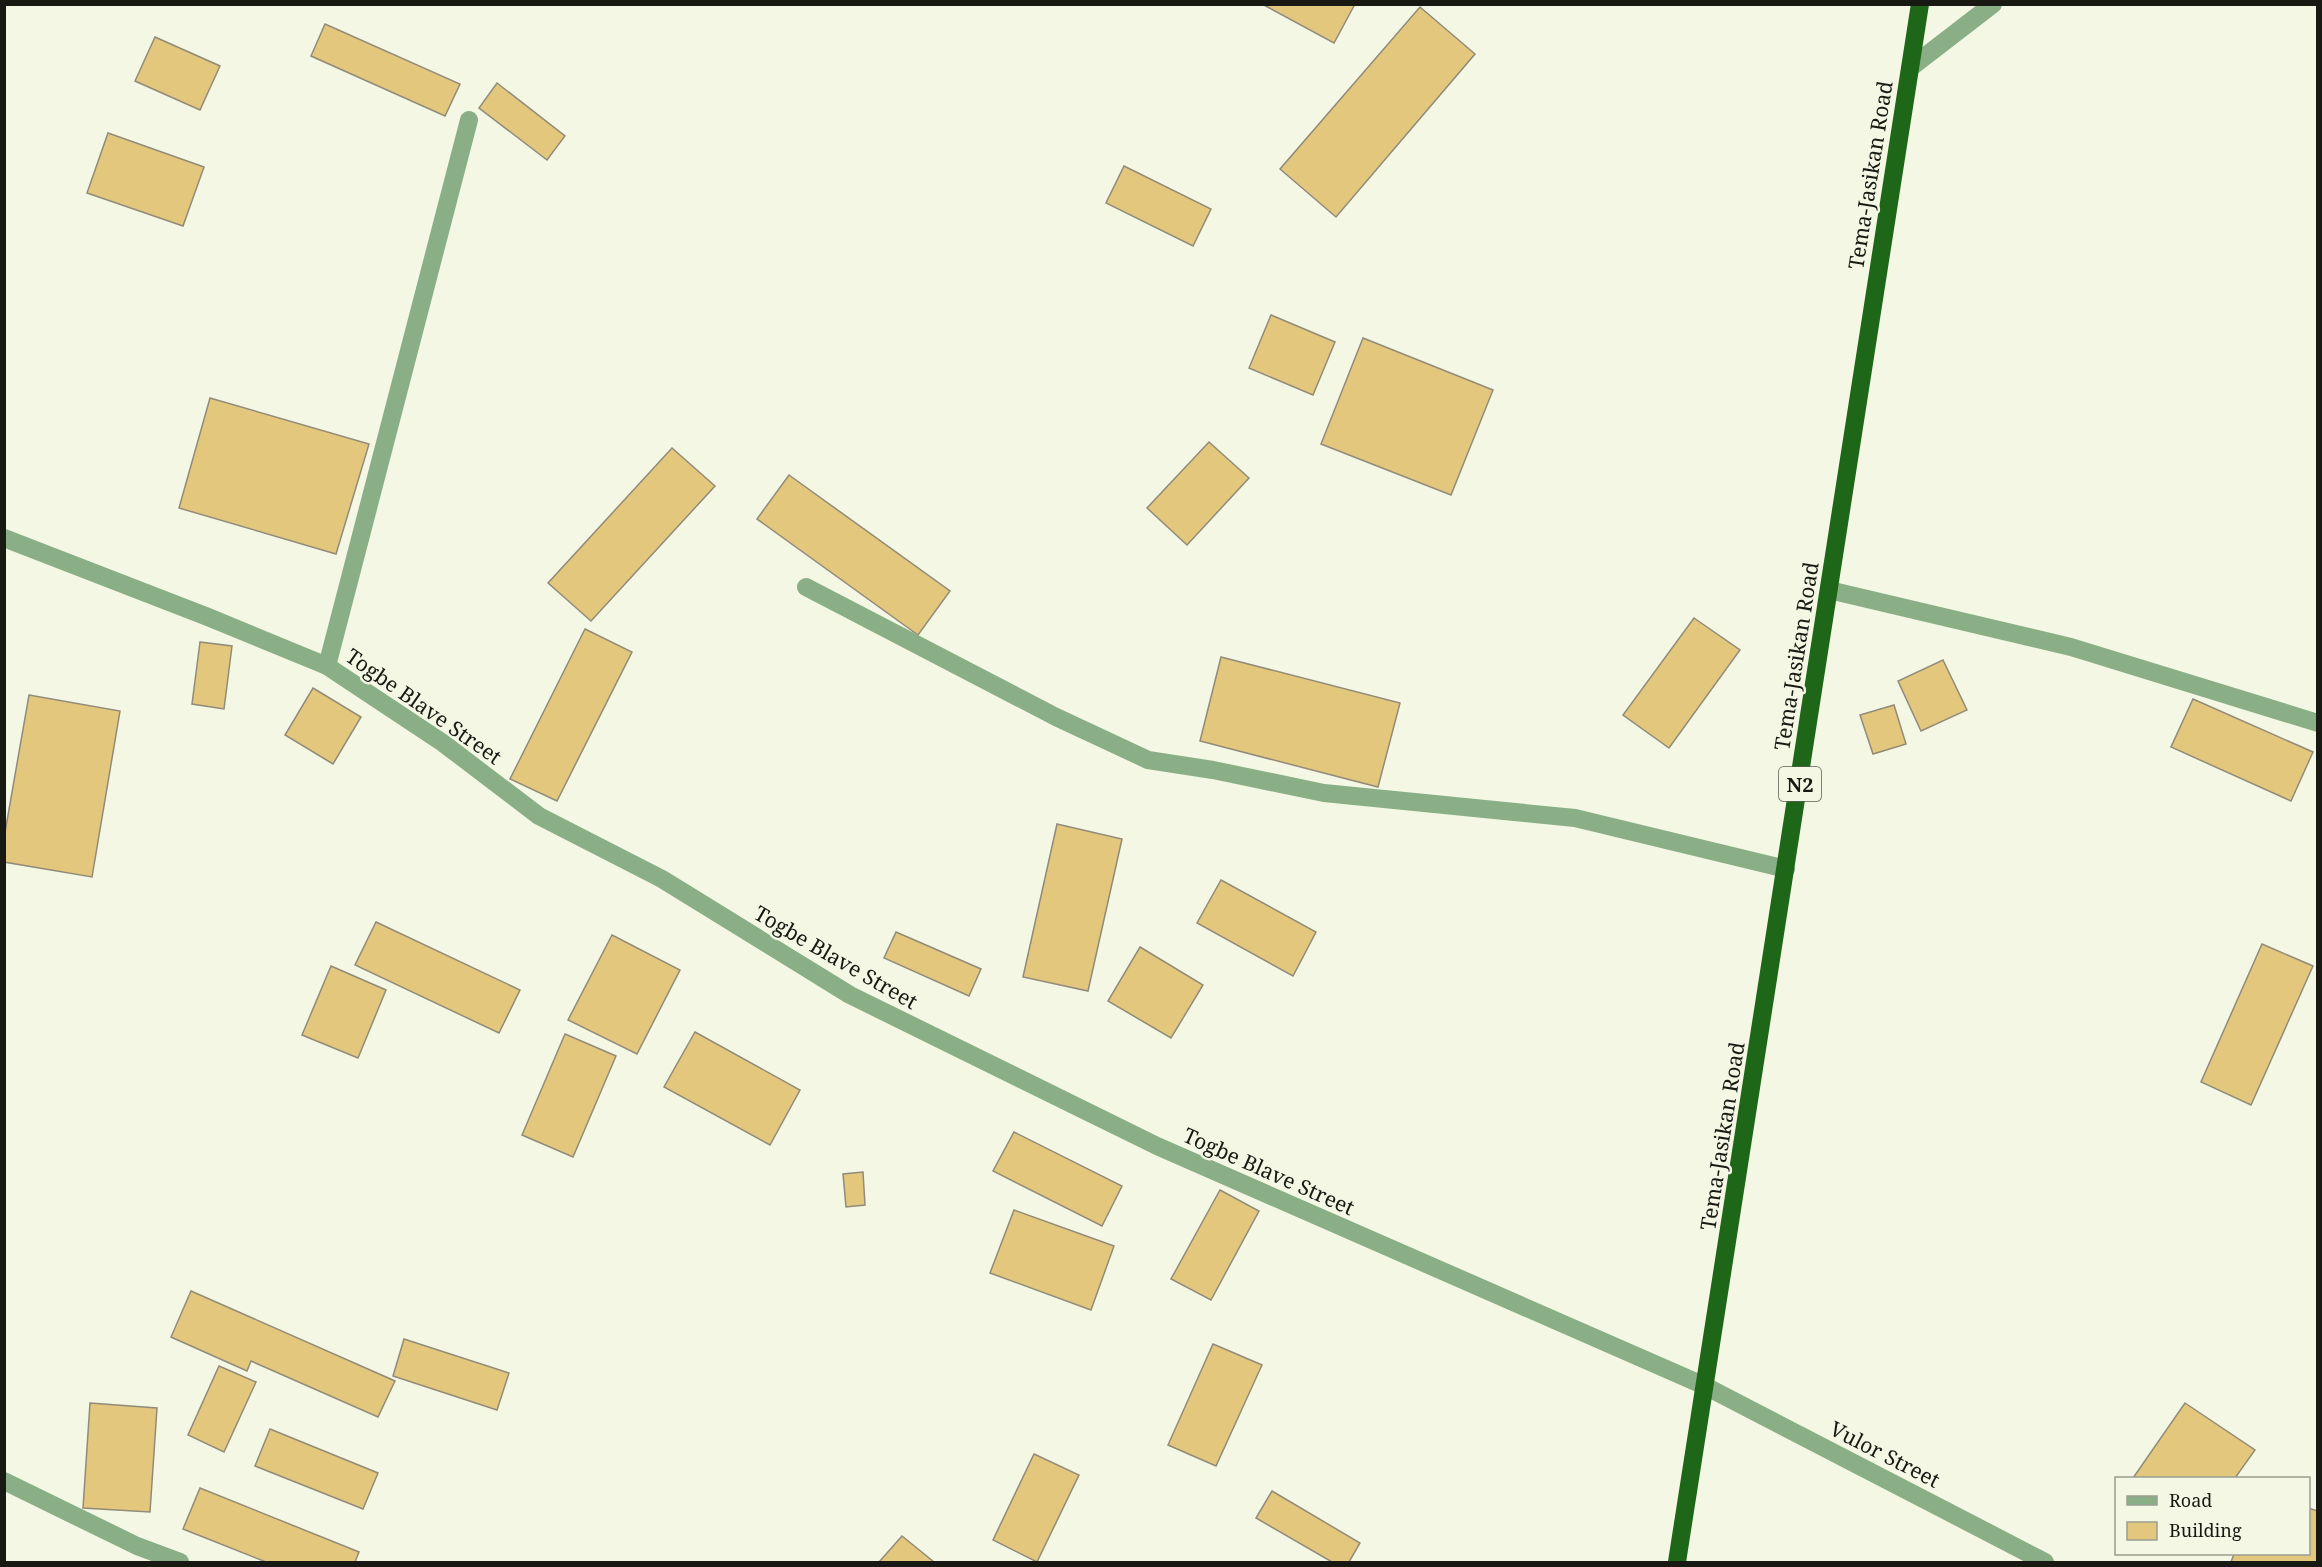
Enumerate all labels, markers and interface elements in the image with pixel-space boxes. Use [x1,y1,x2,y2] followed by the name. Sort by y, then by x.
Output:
[1841,79,1899,271] street label: Tema-Jasikan Road
[1767,560,1825,752] street label: Tema-Jasikan Road
[340,642,508,770] street label: Togbe Blave Street
[1779,767,1821,801] road number: N2
[749,899,923,1015] street label: Togbe Blave Street
[1693,1040,1751,1232] street label: Tema-Jasikan Road
[1179,1121,1359,1221] street label: Togbe Blave Street
[1825,1414,1945,1494] street label: Vulor Street
[2115,1477,2310,1555] legend
[2169,1488,2212,1512] text: Road
[2169,1518,2242,1542] text: Building

